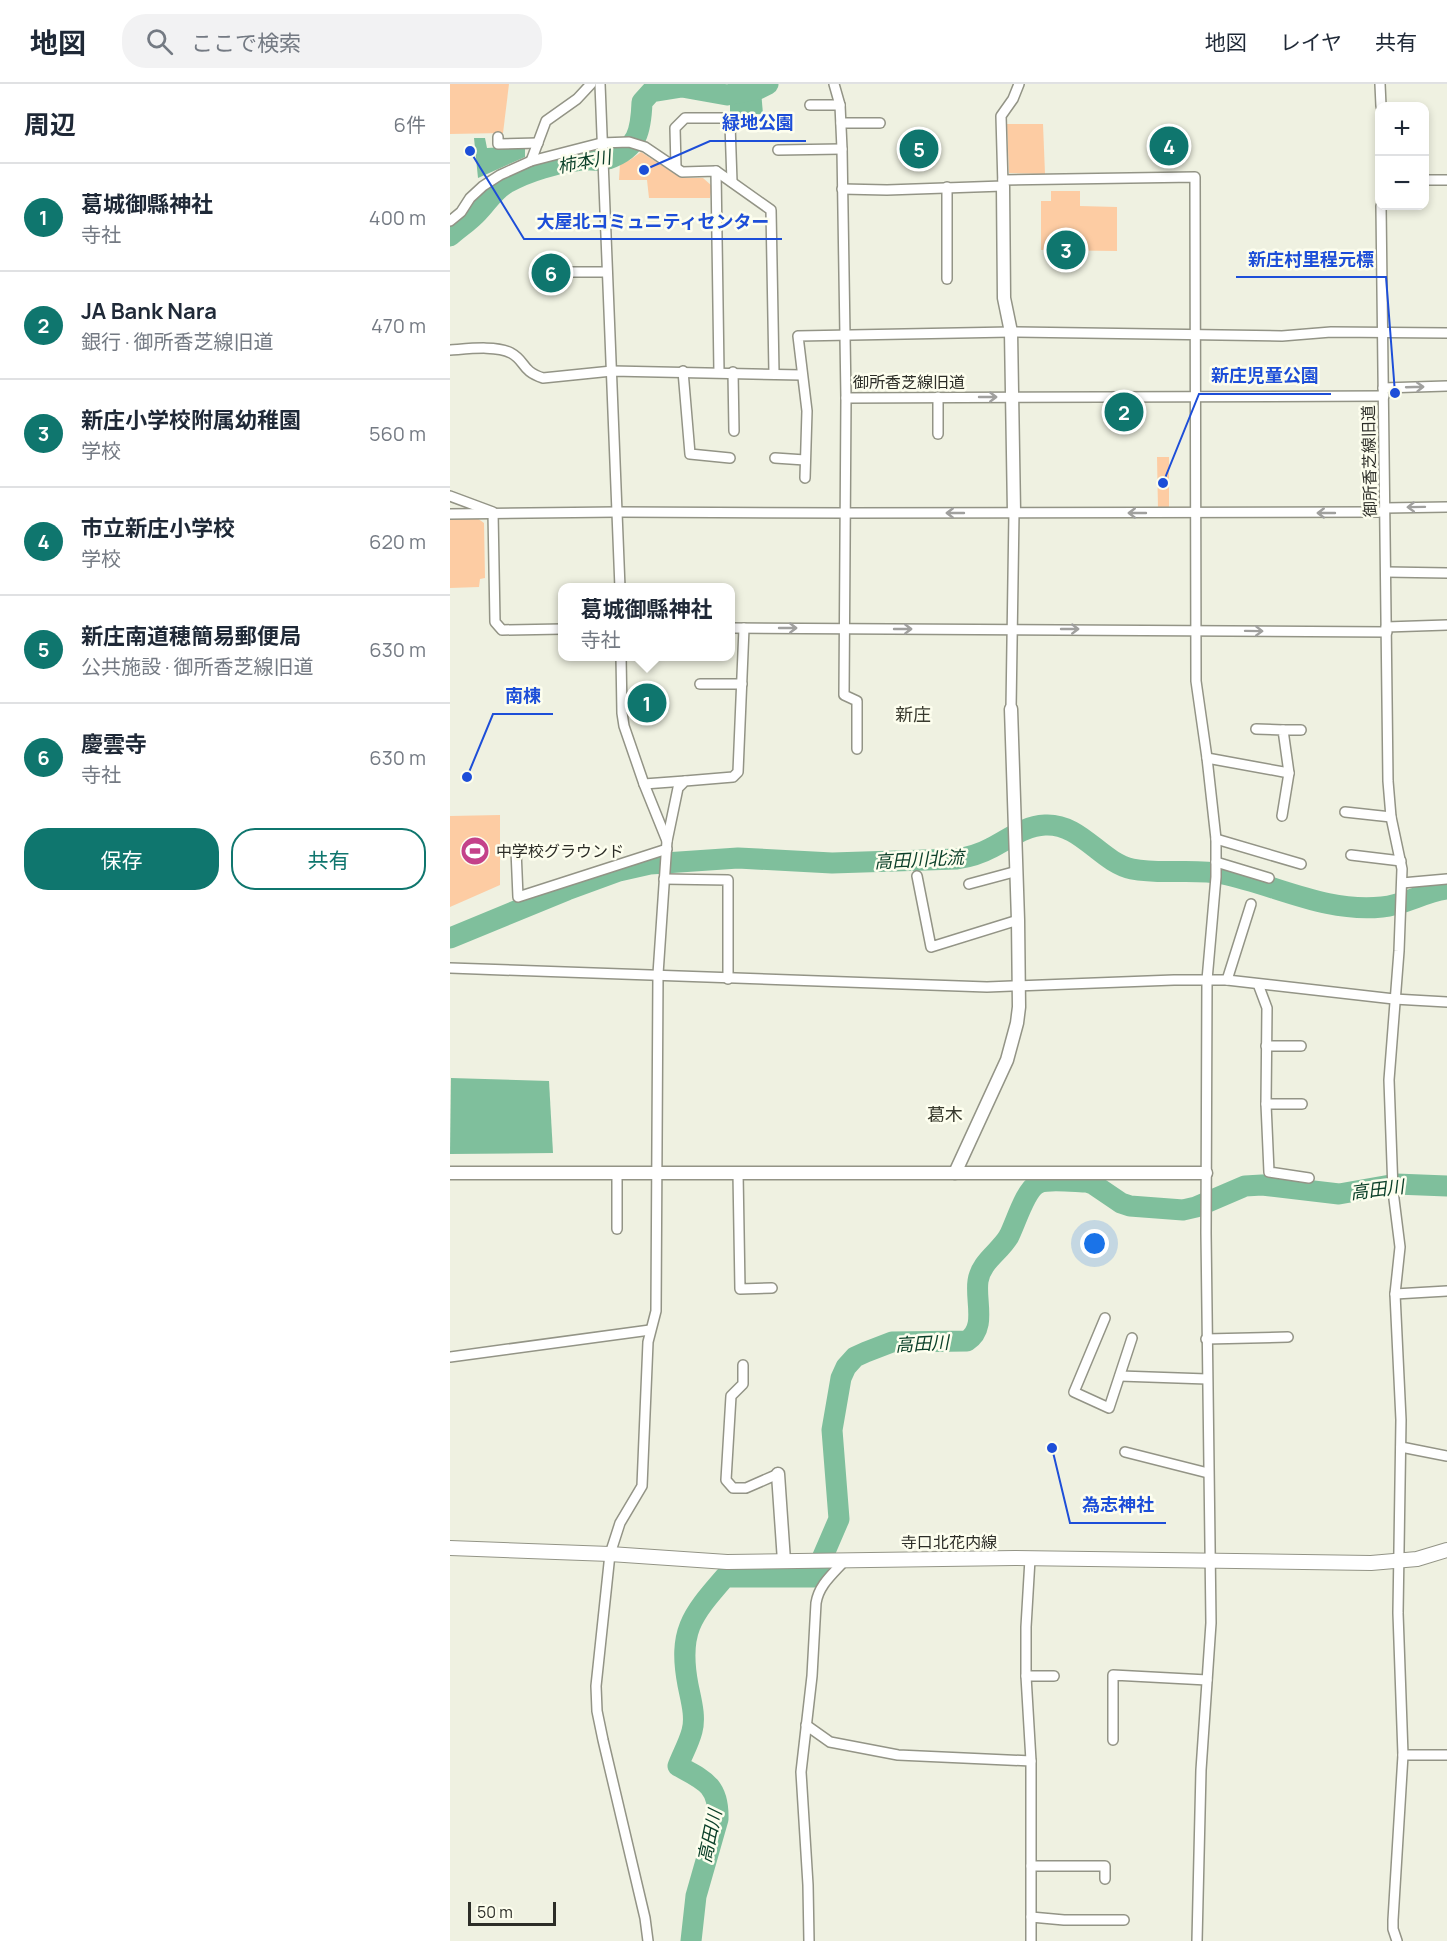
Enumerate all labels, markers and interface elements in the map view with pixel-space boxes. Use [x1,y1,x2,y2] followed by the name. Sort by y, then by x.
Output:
[122,14,542,68] search box
[30,23,86,61] text: 地図
[143,25,176,58] icon: search
[191,28,301,58] text: ここで検索
[1205,28,1247,56] text: 地図
[1280,28,1342,56] text: レイヤ
[1375,28,1417,56] text: 共有
[1375,102,1429,210] map controls
[1375,102,1429,156] button: +
[710,105,806,141] callout: 緑地公園
[24,106,76,142] text: 周辺
[722,110,794,134] text: 緑地公園
[394,111,426,138] text: 6件
[1150,124,1188,168] pin: 4
[900,126,938,172] pin: 5
[555,144,615,178] water label: 柿本川
[1375,156,1429,210] button: −
[81,189,213,219] text: 葛城御縣神社
[524,203,782,239] callout: 大屋北コミュニティセンター
[39,204,48,231] text: 1
[369,204,426,231] text: 400 m
[537,209,769,233] text: 大屋北コミュニティセンター
[81,221,121,248] text: 寺社
[1046,228,1086,272] pin: 3
[1236,241,1386,277] callout: 新庄村里程元標
[1248,247,1374,271] text: 新庄村里程元標
[532,250,570,296] pin: 6
[81,296,217,326] text: JA Bank Nara
[38,312,49,339] text: 2
[371,312,426,339] text: 470 m
[81,328,274,355] text: 銀行 · 御所香芝線旧道
[1199,358,1331,394] callout: 新庄児童公園
[1211,363,1319,387] text: 新庄児童公園
[853,371,965,393] street label: 御所香芝線旧道
[1405,381,1425,393] one-way arrow
[1104,390,1144,434] pin: 2
[978,391,998,403] one-way arrow
[81,405,301,435] text: 新庄小学校附属幼稚園
[1357,405,1381,517] street label: 御所香芝線旧道
[38,420,49,447] text: 3
[369,420,426,447] text: 560 m
[81,437,121,464] text: 学校
[1406,501,1426,513] one-way arrow
[946,507,966,519] one-way arrow
[1128,507,1148,519] one-way arrow
[1316,507,1336,519] one-way arrow
[81,513,235,543] text: 市立新庄小学校
[37,528,50,555] text: 4
[369,528,426,555] text: 620 m
[81,545,121,572] text: 学校
[558,583,735,661] popup
[580,594,713,624] text: 葛城御縣神社
[81,621,301,651] text: 新庄南道穂簡易郵便局
[777,622,797,634] one-way arrow
[892,623,912,635] one-way arrow
[1059,624,1079,635] one-way arrow
[1243,625,1263,636] one-way arrow
[580,626,620,653] text: 寺社
[38,636,49,663] text: 5
[369,636,426,663] text: 630 m
[81,653,314,680] text: 公共施設 · 御所香芝線旧道
[493,678,553,714] callout: 南棟
[628,680,666,726] pin: 1
[505,683,541,707] text: 南棟
[895,702,931,726] district label: 新庄
[81,729,147,759] text: 慶雲寺
[37,744,50,771] text: 6
[369,744,426,771] text: 630 m
[81,761,121,788] text: 寺社
[24,828,219,890] button: 保存
[231,828,426,890] button: 共有
[459,835,491,867] sports icon: 中学校グラウンド
[496,840,624,862] place label: 中学校グラウンド
[873,845,968,873] water label: 高田川北流
[927,1102,963,1126] district label: 葛木
[1349,1174,1407,1204] water label: 高田川
[1080,1229,1109,1258] your location
[894,1329,952,1356] water label: 高田川
[1070,1487,1166,1523] callout: 為志神社
[1082,1492,1154,1516] text: 為志神社
[901,1531,997,1553] street label: 寺口北花内線
[692,1805,727,1865] water label: 高田川
[468,1899,556,1926] scale bar
[477,1901,513,1923] text: 50 m

